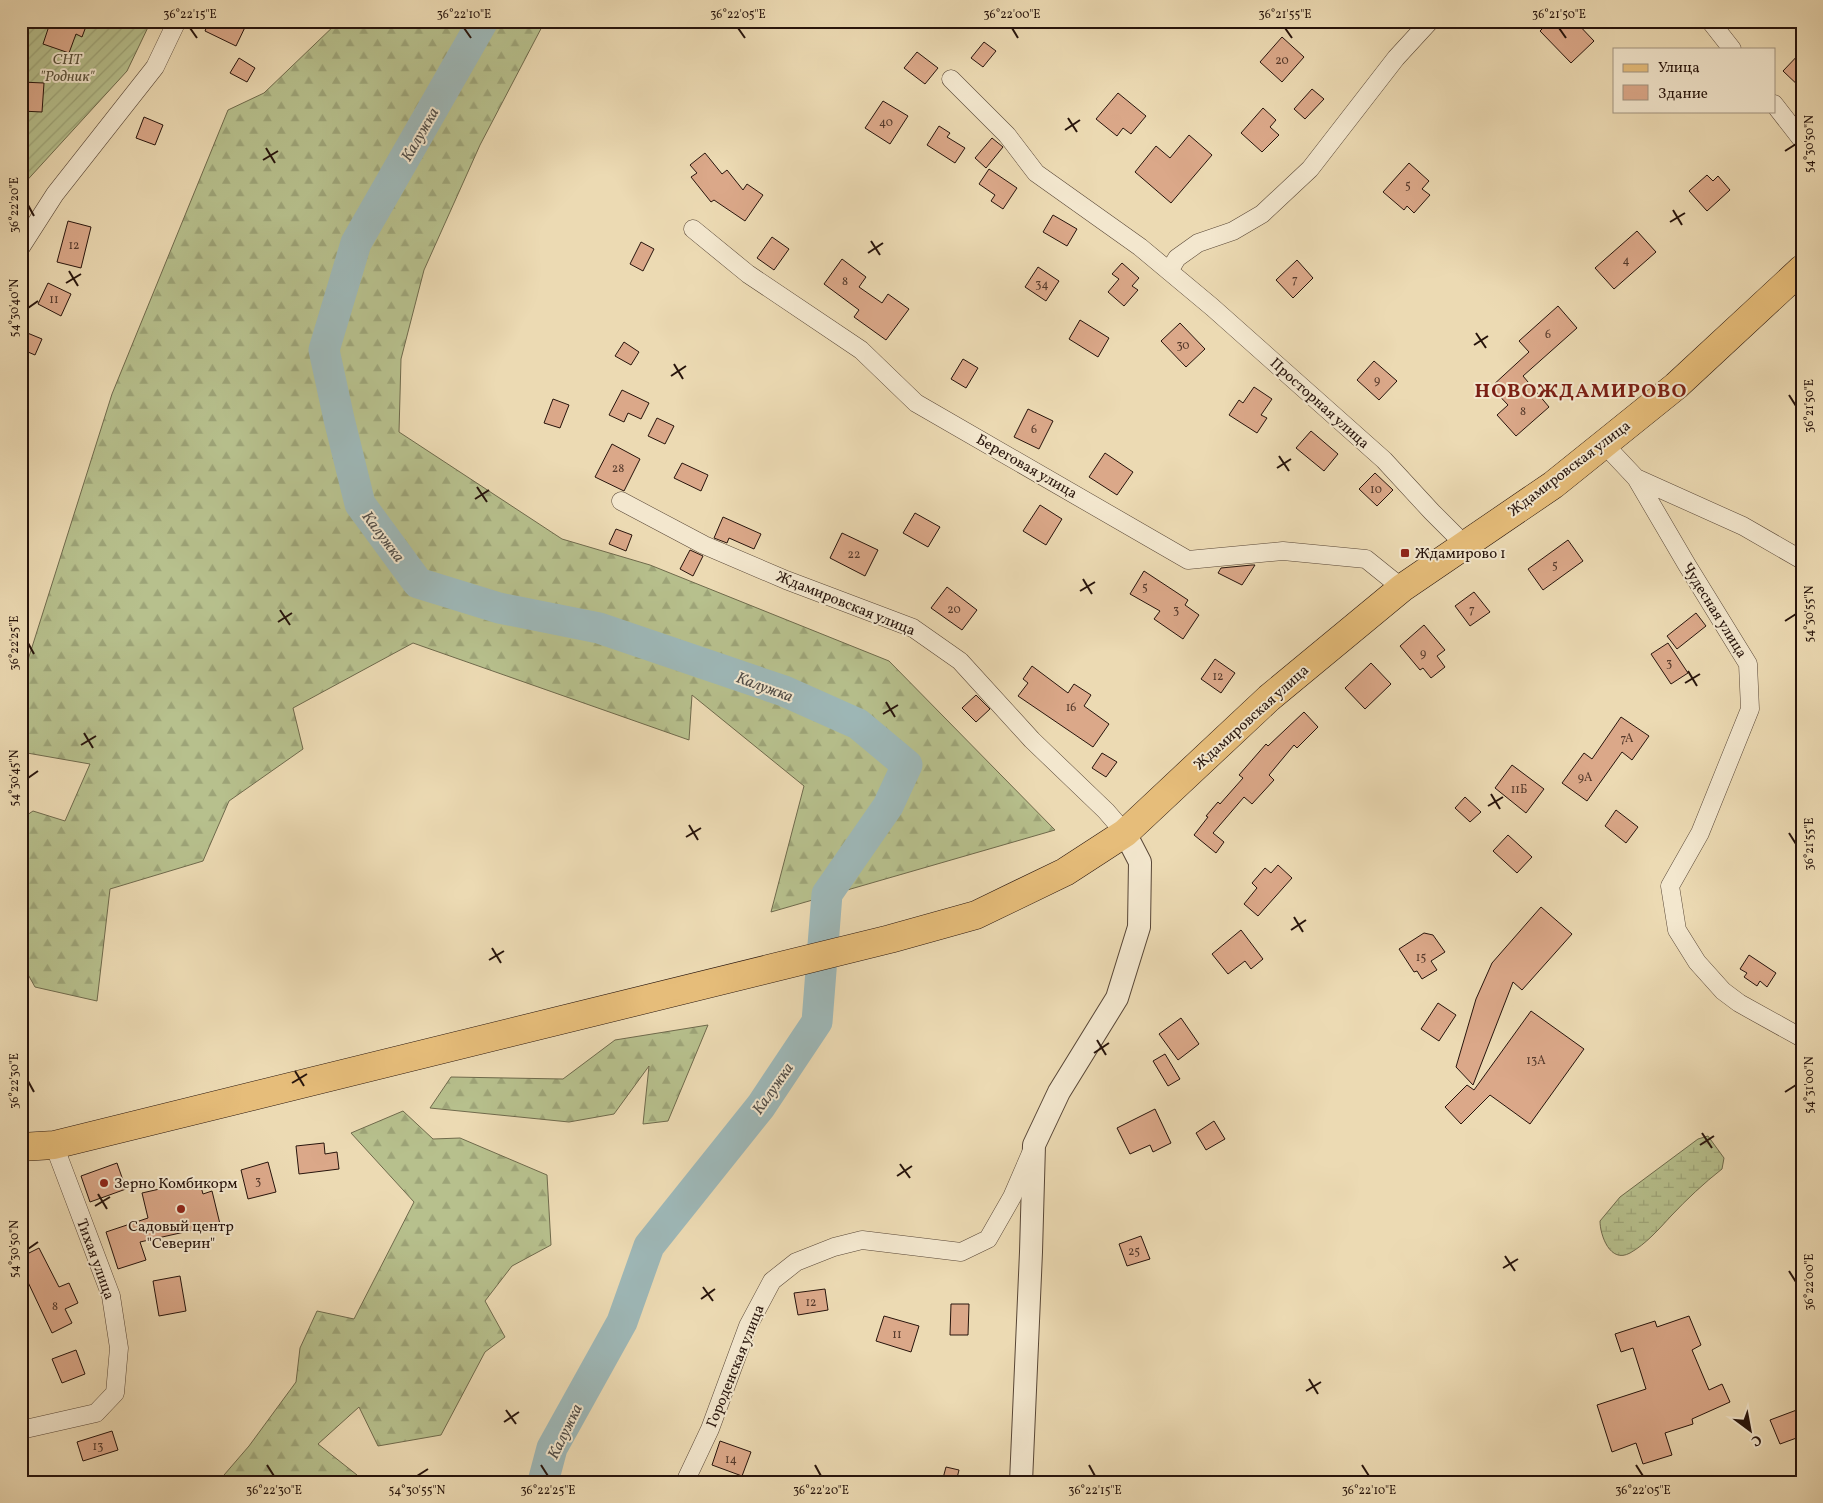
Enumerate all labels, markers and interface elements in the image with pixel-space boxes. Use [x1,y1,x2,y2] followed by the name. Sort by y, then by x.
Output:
[163,7,217,23] text: 36°22'15"E
[437,7,491,23] text: 36°22'10"E
[710,7,766,23] text: 36°22'05"E
[983,7,1041,23] text: 36°22'00"E
[1259,7,1311,23] text: 36°21'55"E
[1532,7,1586,23] text: 36°21'50"E
[1613,48,1776,112] legend
[40,50,95,88] park label: СНТ "Родник"
[1275,53,1289,69] house number: 20
[1658,58,1700,79] text: Улица
[1658,84,1708,105] text: Здание
[396,104,445,166] water label: Калужка
[879,115,893,131] house number: 40
[1802,115,1818,173] text: 54°30'50"N
[7,177,23,233] text: 36°22'20"E
[1405,178,1411,194] house number: 5
[68,238,80,254] house number: 12
[1622,253,1630,269] house number: 4
[1292,272,1298,288] house number: 7
[842,274,848,290] house number: 8
[1035,277,1049,293] house number: 34
[7,279,23,337] text: 54°30'40"N
[49,292,59,308] house number: 11
[1545,327,1551,343] house number: 6
[1176,338,1190,354] house number: 30
[1265,354,1373,455] street label: Просторная улица
[1374,373,1380,389] house number: 9
[1475,378,1687,406] district label: НОВОЖДАМИРОВО
[1802,379,1818,433] text: 36°21'50"E
[1520,404,1526,420] house number: 8
[1504,416,1635,522] street label: Ждамировская улица
[1031,422,1037,438] house number: 6
[972,430,1081,505] street label: Береговая улица
[612,461,624,477] house number: 28
[1370,482,1382,498] house number: 10
[356,507,409,568] water label: Калужка
[1415,544,1506,565] place label: Ждамирово 1
[848,547,860,563] house number: 22
[1399,547,1411,559] marker: Ждамирово 1
[1552,558,1558,574] house number: 5
[1676,559,1751,662] street label: Чудесная улица
[773,567,918,642] street label: Ждамировская улица
[1142,580,1148,596] house number: 5
[1802,585,1818,642] text: 54°30'55"N
[947,602,961,618] house number: 20
[1469,602,1475,618] house number: 7
[1173,603,1179,619] house number: 3
[7,615,23,671] text: 36°22'25"E
[1420,646,1426,662] house number: 9
[1666,656,1672,672] house number: 3
[1190,661,1314,776] street label: Ждамировская улица
[733,667,796,708] water label: Калужка
[1212,669,1224,685] house number: 12
[1066,700,1076,716] house number: 16
[1620,731,1634,747] house number: 7А
[7,749,23,806] text: 54°30'45"N
[1578,770,1593,786] house number: 9А
[1511,782,1527,798] house number: 11Б
[1802,818,1818,870] text: 36°21'55"E
[1416,950,1426,966] house number: 15
[7,1053,23,1109] text: 36°22'30"E
[1526,1053,1546,1069] house number: 13А
[1802,1056,1818,1114] text: 54°31'00"N
[748,1058,800,1120] water label: Калужка
[114,1174,237,1195] place label: Зерно Комбикорм
[255,1174,261,1190] house number: 3
[98,1177,110,1189] marker: Зерно Комбикорм
[175,1203,187,1215] marker: Садовый центр "Северин"
[70,1216,119,1303] street label: Тихая улица
[128,1217,234,1255] place label: Садовый центр "Северин"
[7,1220,23,1278] text: 54°30'50"N
[1128,1244,1140,1260] house number: 25
[1802,1253,1818,1311] text: 36°22'00"E
[805,1295,817,1311] house number: 12
[52,1299,58,1315] house number: 8
[702,1302,771,1431] street label: Городенская улица
[892,1327,902,1343] house number: 11
[543,1400,589,1463] water label: Калужка
[1726,1406,1776,1456] north arrow
[1747,1429,1765,1450] text: С
[93,1439,103,1455] house number: 13
[725,1452,737,1468] house number: 14
[246,1483,302,1499] text: 36°22'30"E
[389,1483,446,1499] text: 54°30'55"N
[520,1483,576,1499] text: 36°22'25"E
[793,1483,849,1499] text: 36°22'20"E
[1068,1483,1122,1499] text: 36°22'15"E
[1342,1483,1396,1499] text: 36°22'10"E
[1615,1483,1671,1499] text: 36°22'05"E

